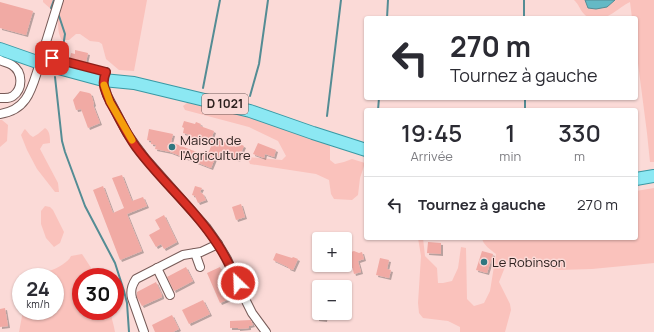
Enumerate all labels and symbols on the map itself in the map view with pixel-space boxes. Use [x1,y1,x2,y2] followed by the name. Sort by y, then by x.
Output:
[35,41,69,75] pin
[202,94,248,114] road number: D 1021
[180,131,251,164] place label: Maison de l'Agriculture
[167,142,177,152] marker: Maison de l'Agriculture
[492,253,565,271] place label: Le Robinson
[479,257,489,267] marker: Le Robinson
[217,262,259,304] position arrow
[72,268,124,320] speed limit sign: 30

